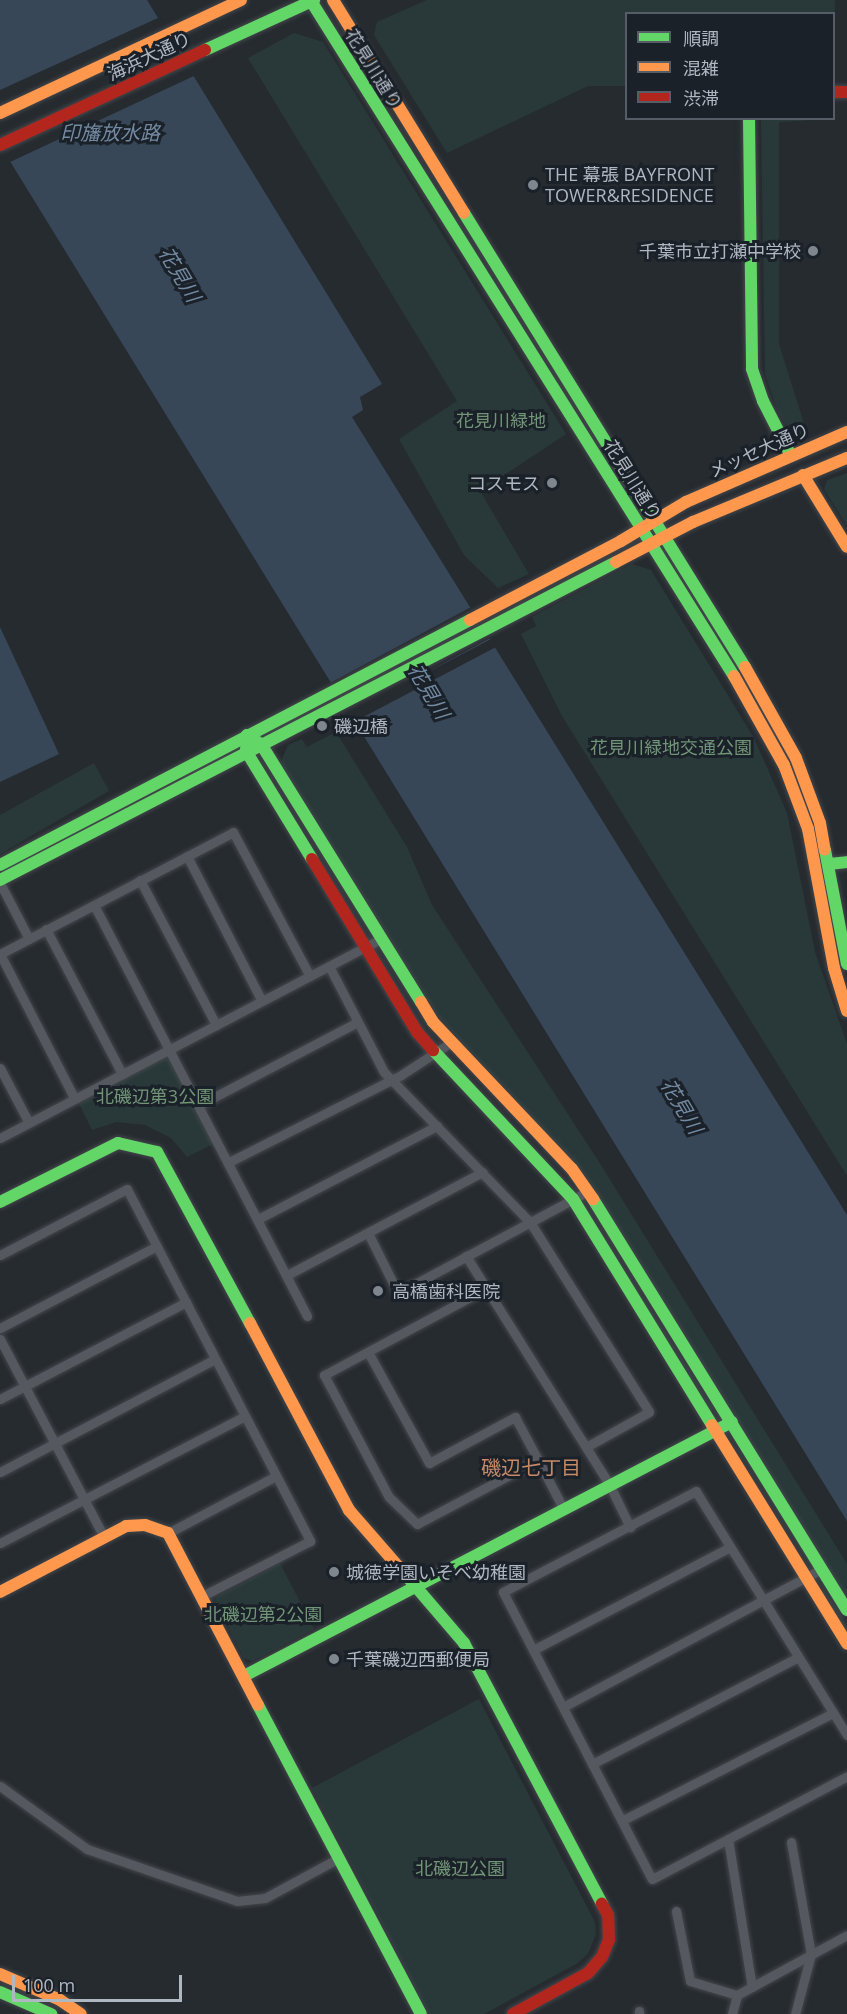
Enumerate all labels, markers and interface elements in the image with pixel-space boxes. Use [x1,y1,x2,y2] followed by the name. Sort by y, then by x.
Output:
[625,12,835,120] legend
[341,25,407,113] street label: 花見川通り
[683,26,719,50] text: 順調
[104,27,194,85] street label: 海浜大通り
[683,56,719,80] text: 混雑
[683,86,719,110] text: 渋滞
[60,120,160,144] water label: 印旛放水路
[545,164,714,207] place label: THE 幕張 BAYFRONT TOWER&RESIDENCE
[526,178,540,192] marker: THE 幕張 BAYFRONT TOWER&RESIDENCE
[639,240,801,262] place label: 千葉市立打瀬中学校
[154,242,206,306] water label: 花見川
[806,244,820,258] marker: 千葉市立打瀬中学校
[456,409,546,431] park label: 花見川緑地
[705,418,813,482] street label: メッセ大通り
[600,436,666,524] street label: 花見川通り
[468,472,540,494] place label: コスモス
[545,476,559,490] marker: コスモス
[403,659,455,723] water label: 花見川
[334,715,388,737] place label: 磯辺橋
[315,719,329,733] marker: 磯辺橋
[590,736,752,758] park label: 花見川緑地交通公園
[656,1074,708,1138] water label: 花見川
[96,1085,214,1107] park label: 北磯辺第3公園
[392,1280,500,1302] place label: 高橋歯科医院
[369,1282,387,1300] marker: 高橋歯科医院
[481,1455,581,1479] district label: 磯辺七丁目
[346,1561,526,1583] place label: 城徳学園いそべ幼稚園
[327,1565,341,1579] marker: 城徳学園いそべ幼稚園
[204,1603,322,1625] park label: 北磯辺第2公園
[346,1648,490,1670] place label: 千葉磯辺西郵便局
[327,1652,341,1666] marker: 千葉磯辺西郵便局
[415,1857,505,1879] park label: 北磯辺公園
[15,1963,184,2001] scale bar
[23,1973,75,1997] text: 100 m

